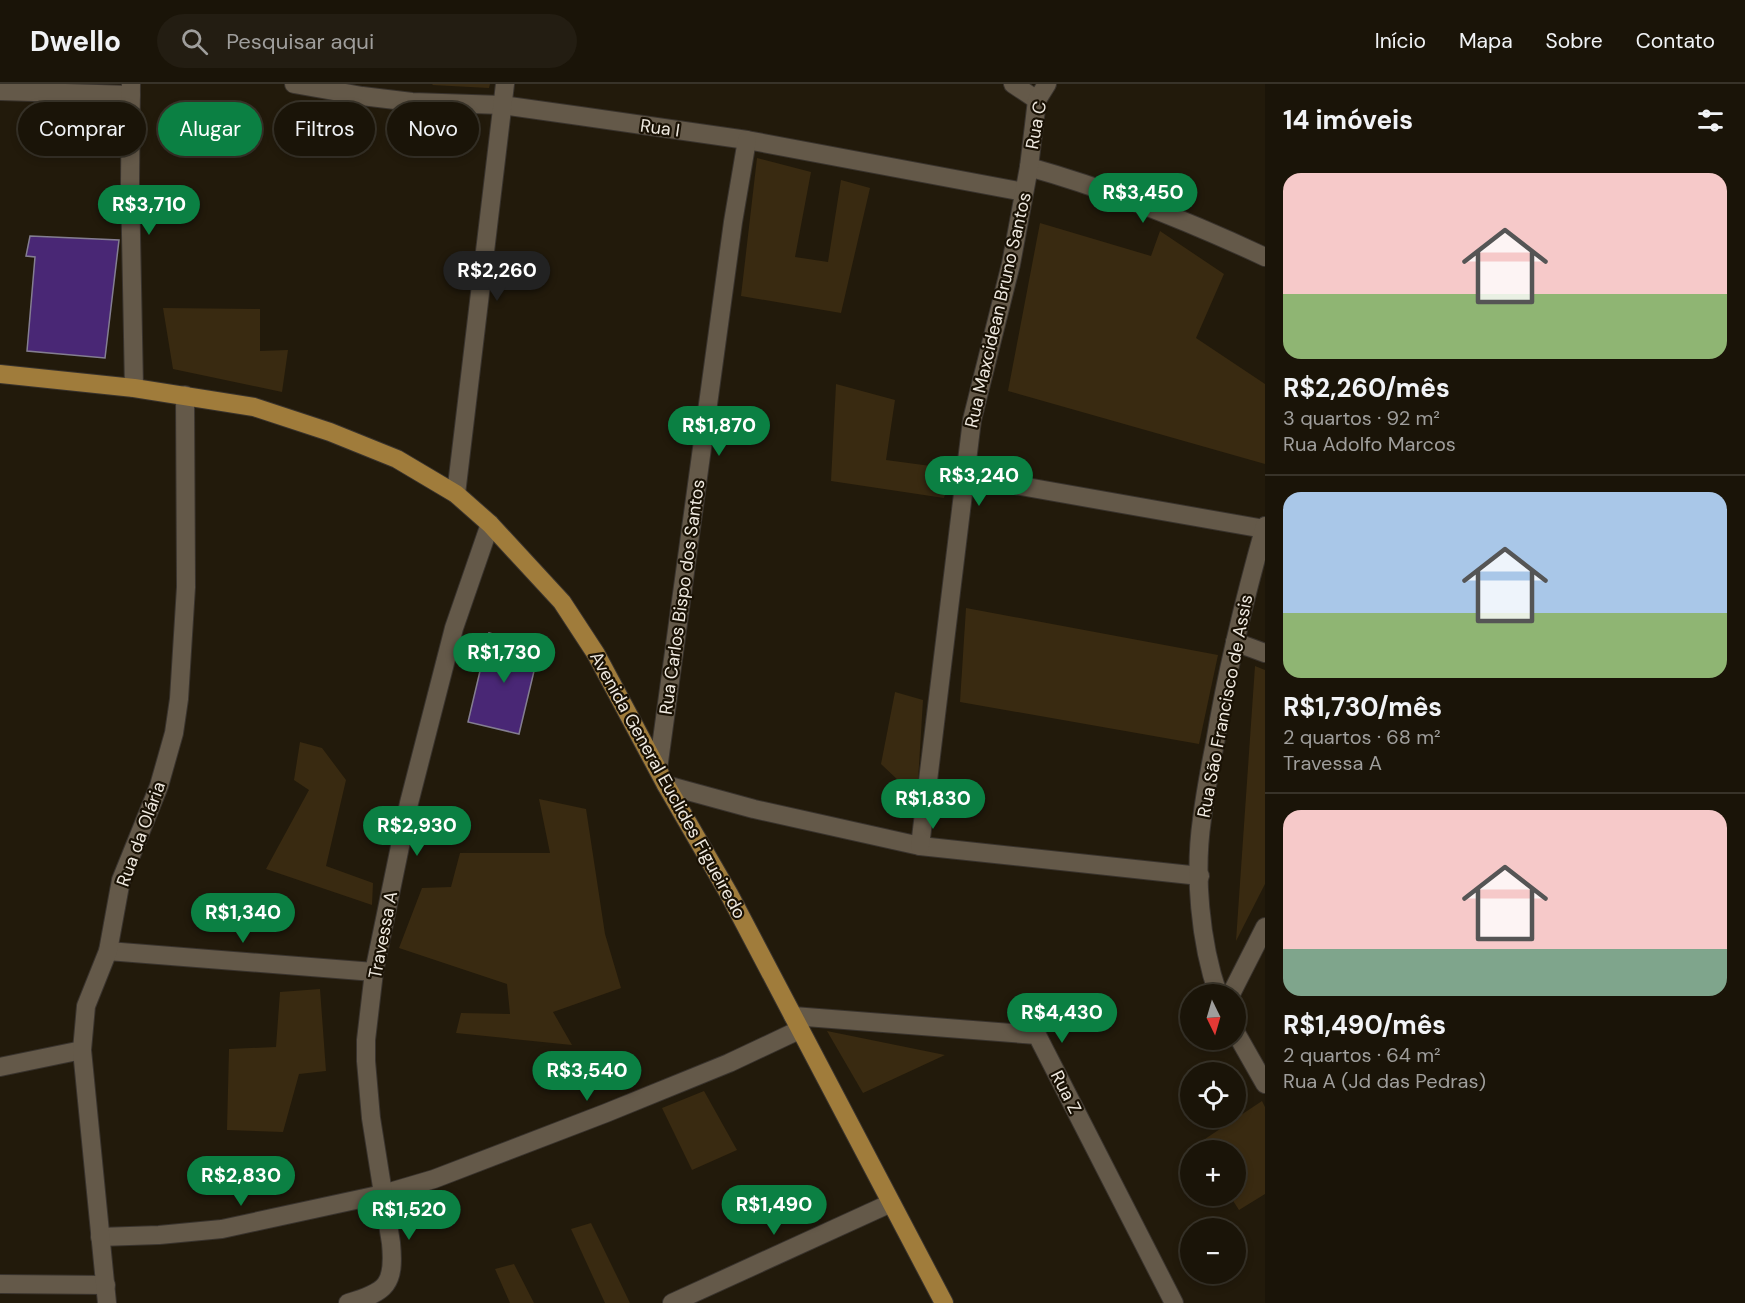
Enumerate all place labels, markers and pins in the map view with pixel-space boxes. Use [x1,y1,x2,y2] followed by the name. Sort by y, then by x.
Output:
[1088,173,1198,224] pin: R$3,450
[94,185,204,236] pin: R$3,710
[442,251,552,302] pin: R$2,260
[664,406,774,457] pin: R$1,870
[924,456,1034,507] pin: R$3,240
[449,633,559,684] pin: R$1,730
[878,779,988,830] pin: R$1,830
[362,806,472,857] pin: R$2,930
[188,893,298,944] pin: R$1,340
[1007,993,1117,1044] pin: R$4,430
[532,1051,642,1102] pin: R$3,540
[186,1156,296,1207] pin: R$2,830
[719,1185,829,1236] pin: R$1,490
[354,1190,464,1241] pin: R$1,520

